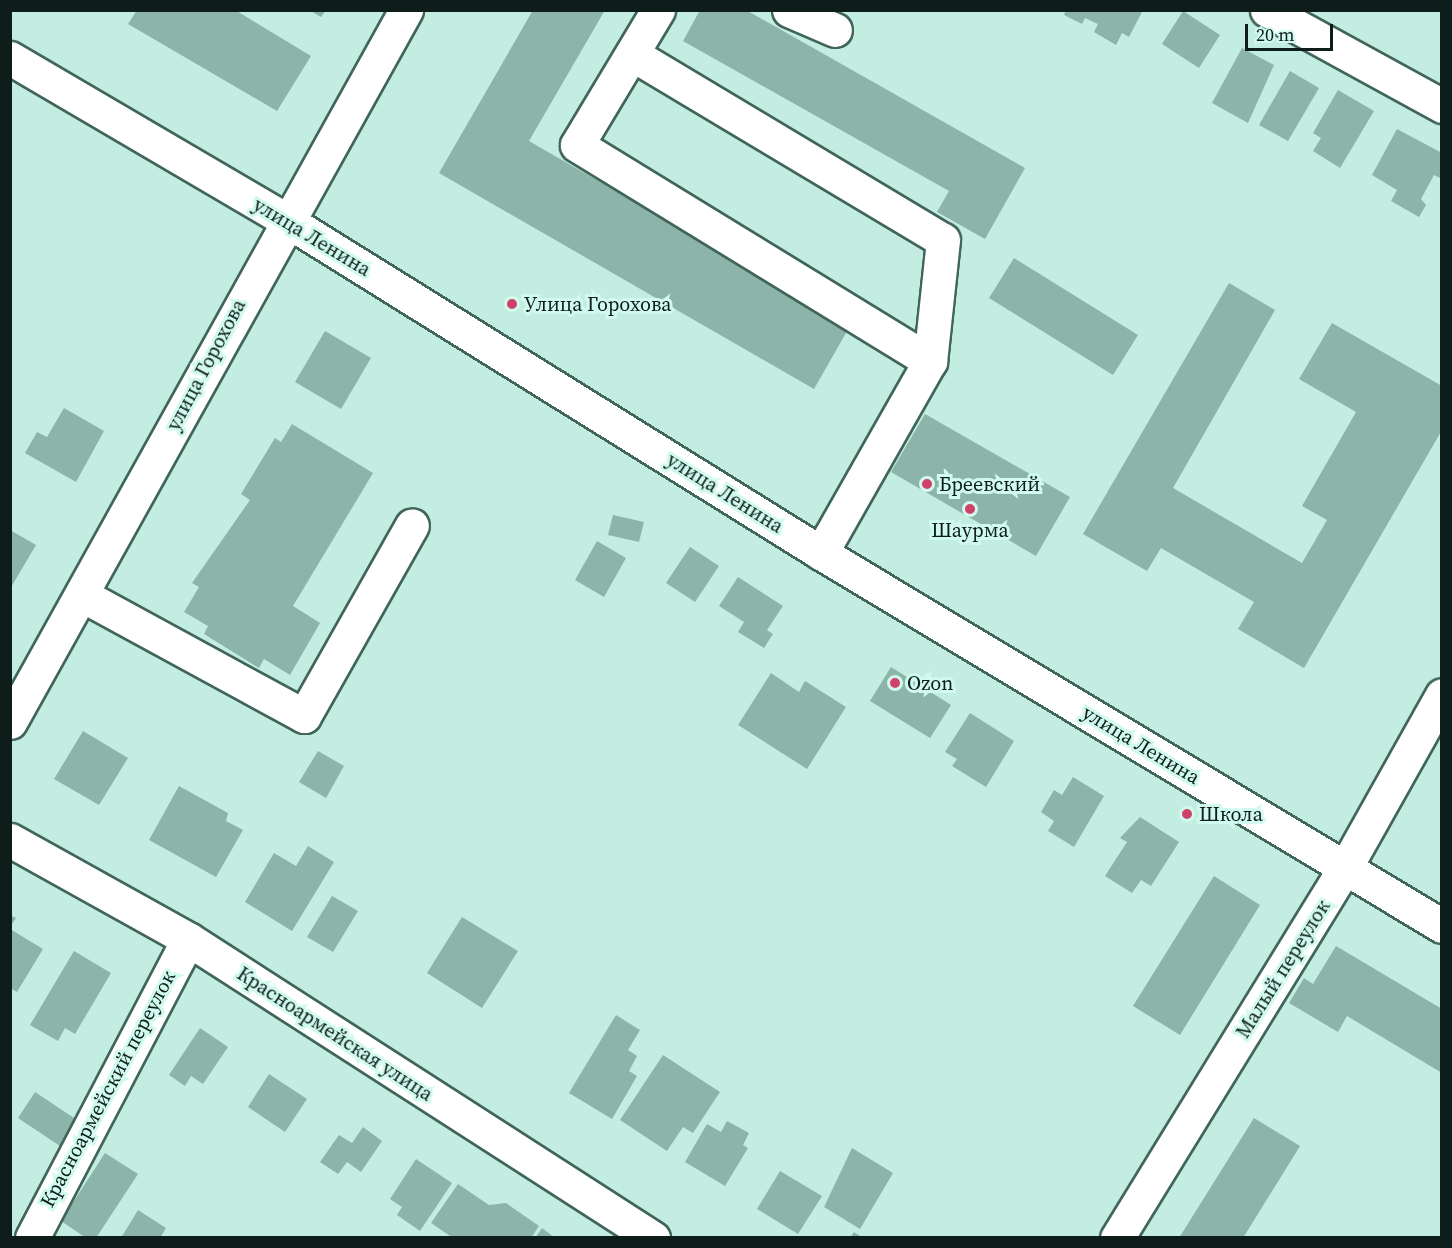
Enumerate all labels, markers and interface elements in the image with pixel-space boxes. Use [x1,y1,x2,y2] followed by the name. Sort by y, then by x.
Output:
[1248,12,1336,50] scale bar
[1256,22,1294,47] text: 20 m
[249,192,375,282] street label: улица Ленина
[524,292,672,316] place label: Улица Горохова
[161,295,251,435] street label: улица Горохова
[505,297,519,311] marker: Улица Горохова
[662,448,788,538] street label: улица Ленина
[939,472,1040,496] place label: Бреевский
[920,477,934,491] marker: Бреевский
[963,502,977,516] marker: Шаурма
[931,518,1009,542] place label: Шаурма
[907,671,953,695] place label: Ozon
[888,676,902,690] marker: Ozon
[1078,700,1204,790] street label: улица Ленина
[1199,802,1263,826] place label: Школа
[1180,807,1194,821] marker: Школа
[1231,895,1335,1043] street label: Малый переулок
[233,962,437,1106] street label: Красноармейская улица
[35,967,181,1211] street label: Красноармейский переулок

